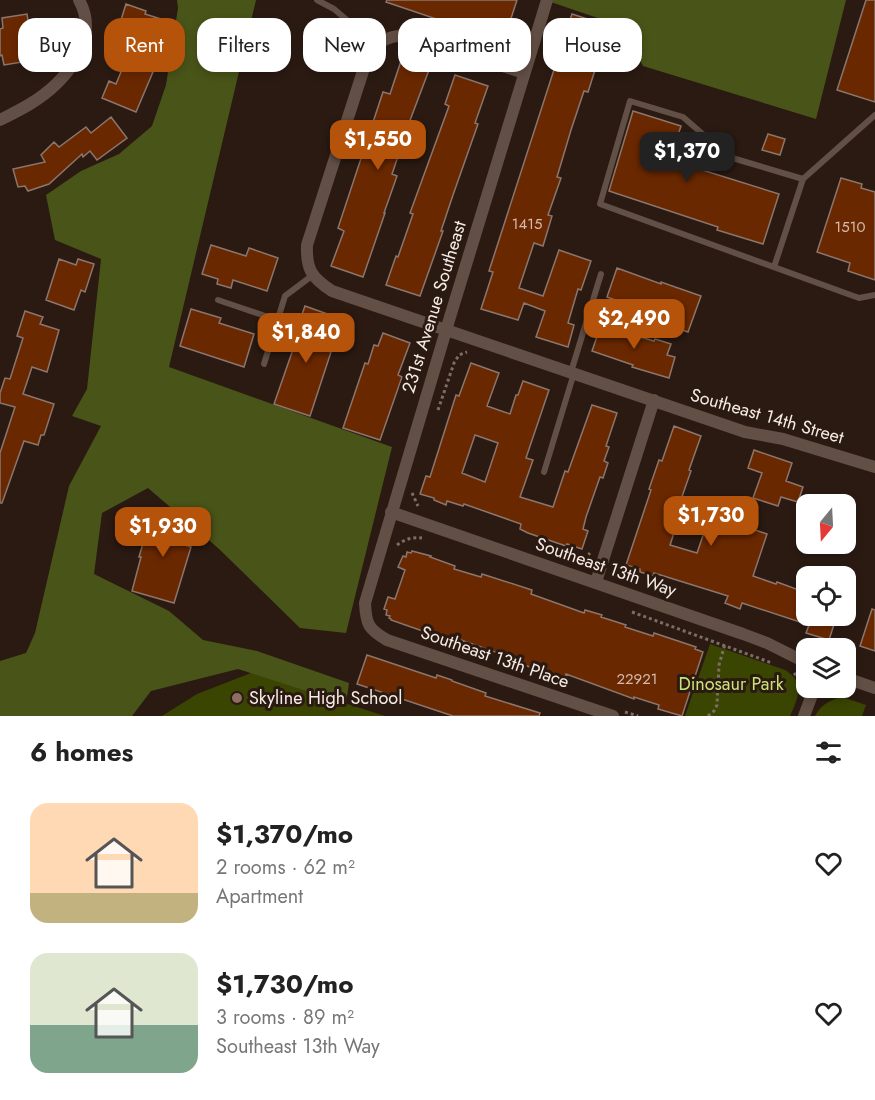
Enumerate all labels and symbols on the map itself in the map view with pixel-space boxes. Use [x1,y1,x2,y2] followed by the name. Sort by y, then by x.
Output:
[329,120,427,171] pin: $1,550
[638,132,736,183] pin: $1,370
[512,213,542,235] house number: 1415
[835,216,865,238] house number: 1510
[395,217,473,396] street label: 231st Avenue Southeast
[585,299,683,350] pin: $2,490
[257,313,355,364] pin: $1,840
[687,382,847,451] street label: Southeast 14th Street
[796,494,856,554] north arrow
[662,496,760,547] pin: $1,730
[114,507,212,558] pin: $1,930
[532,531,680,603] street label: Southeast 13th Way
[417,619,573,695] street label: Southeast 13th Place
[617,668,658,690] house number: 22921
[678,671,784,697] park label: Dinosaur Park
[249,685,402,711] place label: Skyline High School
[230,691,244,705] marker: Skyline High School

